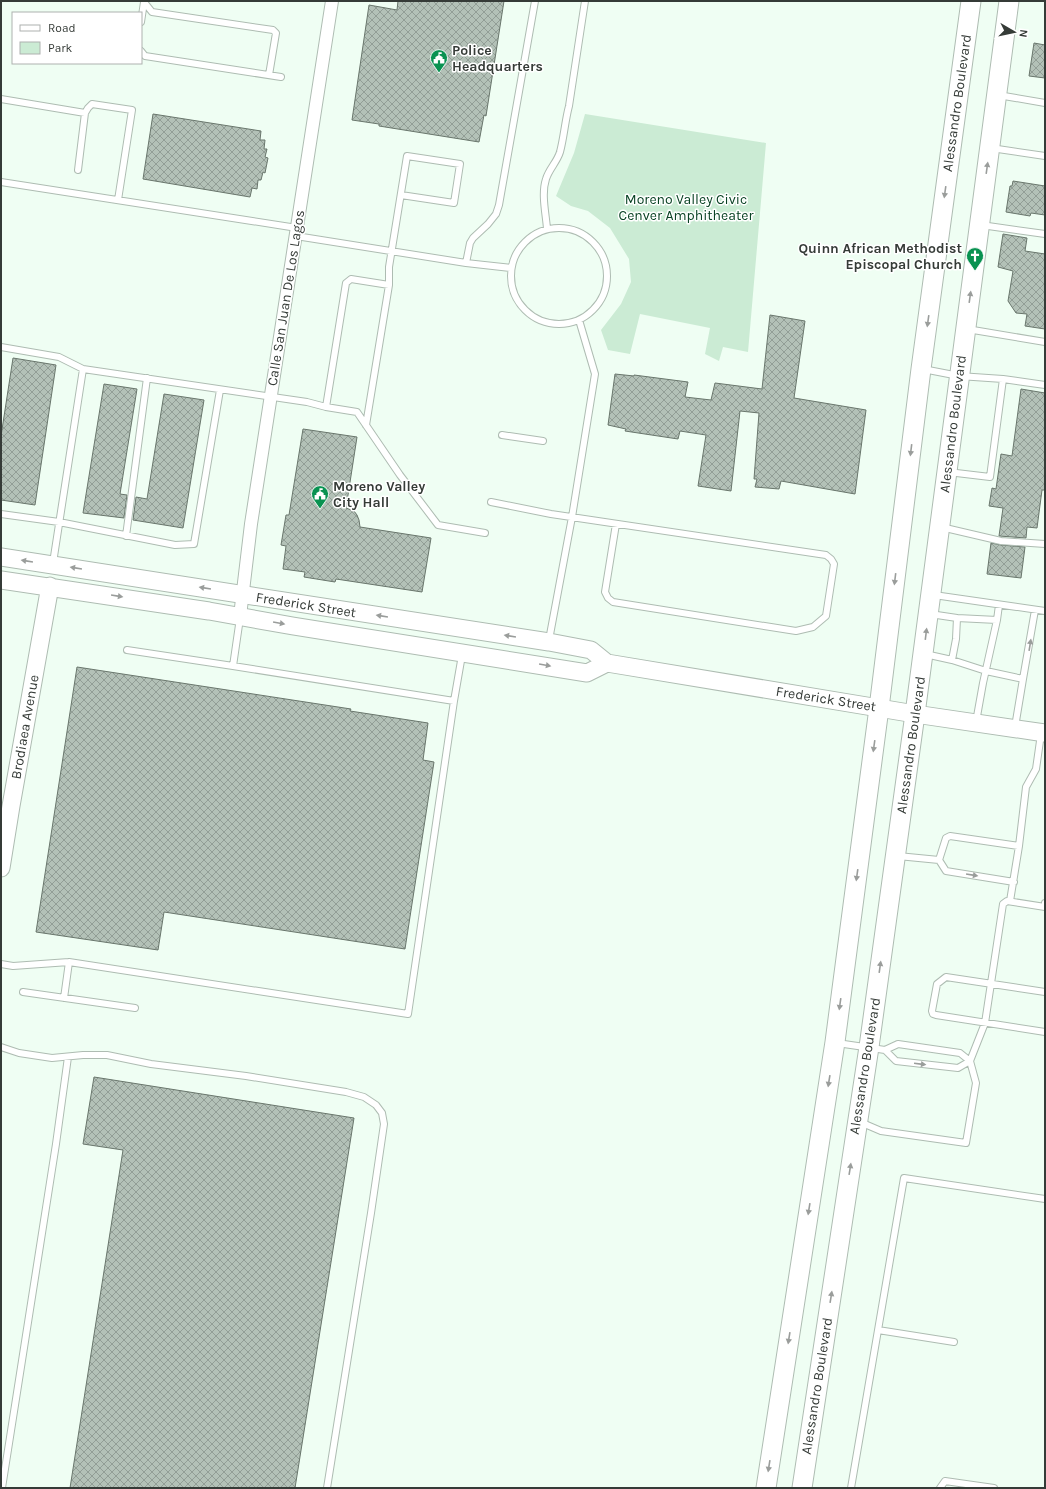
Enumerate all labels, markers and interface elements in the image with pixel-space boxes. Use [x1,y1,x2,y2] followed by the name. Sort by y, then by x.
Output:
[12,12,142,64] legend
[994,12,1034,52] north arrow
[48,21,76,35] text: Road
[1016,29,1030,38] text: N
[939,33,975,173] street label: Alessandro Boulevard
[48,41,73,55] text: Park
[452,42,543,75] place label: Police Headquarters
[429,48,449,73] public building icon: Police Headquarters
[984,162,990,174] one-way arrow
[942,186,948,198] one-way arrow
[619,191,754,224] park label: Moreno Valley Civic Cenver Amphitheater
[264,209,308,387] street label: Calle San Juan De Los Lagos
[798,240,962,273] place label: Quinn African Methodist Episcopal Church
[965,246,985,271] church icon: Quinn African Methodist Episcopal Church
[967,290,973,303] one-way arrow
[925,315,931,327] one-way arrow
[936,354,970,494] street label: Alessandro Boulevard
[908,444,914,456] one-way arrow
[333,478,425,511] place label: Moreno Valley City Hall
[310,484,330,509] public building icon: Moreno Valley City Hall
[21,558,33,564] one-way arrow
[70,565,82,571] one-way arrow
[892,573,898,585] one-way arrow
[199,585,211,591] one-way arrow
[255,589,357,621] street label: Frederick Street
[111,594,123,600] one-way arrow
[376,613,388,619] one-way arrow
[273,620,285,626] one-way arrow
[923,628,929,640] one-way arrow
[504,633,516,639] one-way arrow
[1027,639,1033,651] one-way arrow
[539,663,551,669] one-way arrow
[7,673,43,781] street label: Brodiaea Avenue
[893,675,929,815] street label: Alessandro Boulevard
[775,683,877,715] street label: Frederick Street
[871,740,877,752] one-way arrow
[854,869,860,881] one-way arrow
[966,872,978,878] one-way arrow
[877,961,883,973] one-way arrow
[846,996,884,1136] street label: Alessandro Boulevard
[837,998,843,1010] one-way arrow
[914,1060,926,1067] one-way arrow
[826,1075,832,1087] one-way arrow
[847,1163,853,1175] one-way arrow
[806,1203,812,1215] one-way arrow
[828,1291,834,1303] one-way arrow
[798,1316,836,1456] street label: Alessandro Boulevard
[786,1332,792,1344] one-way arrow
[766,1460,772,1472] one-way arrow

